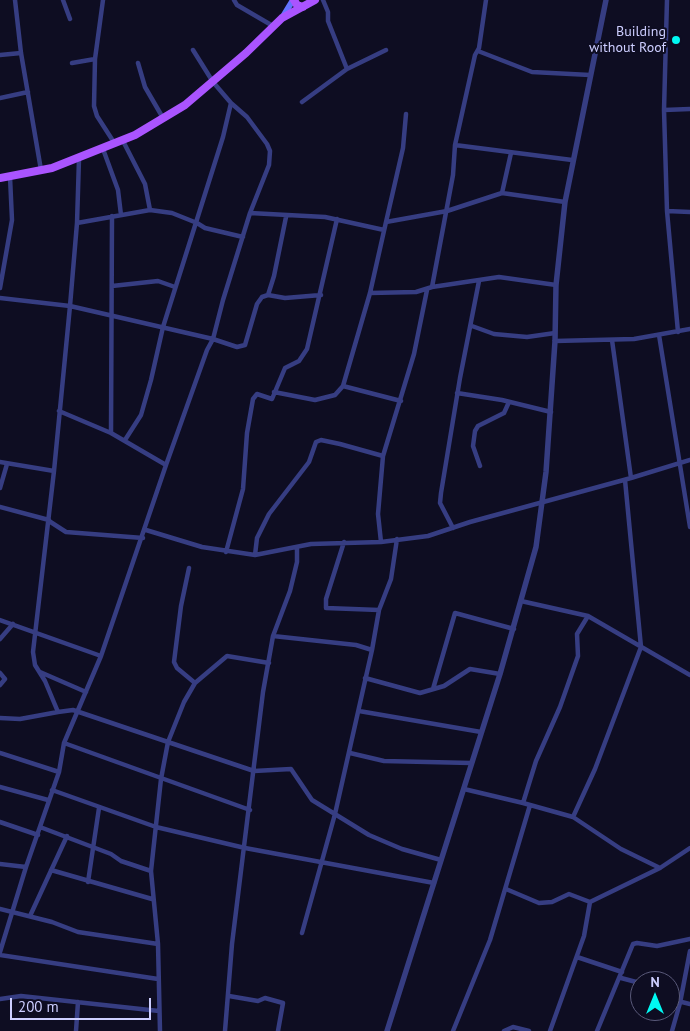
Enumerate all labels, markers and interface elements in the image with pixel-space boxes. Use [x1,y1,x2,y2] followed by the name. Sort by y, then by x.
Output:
[589,24,666,56] place label: Building without Roof
[670,34,682,46] marker: Building without Roof
[630,971,680,1021] north arrow
[650,973,660,991] text: N
[12,988,154,1020] scale bar
[18,997,59,1016] text: 200 m

